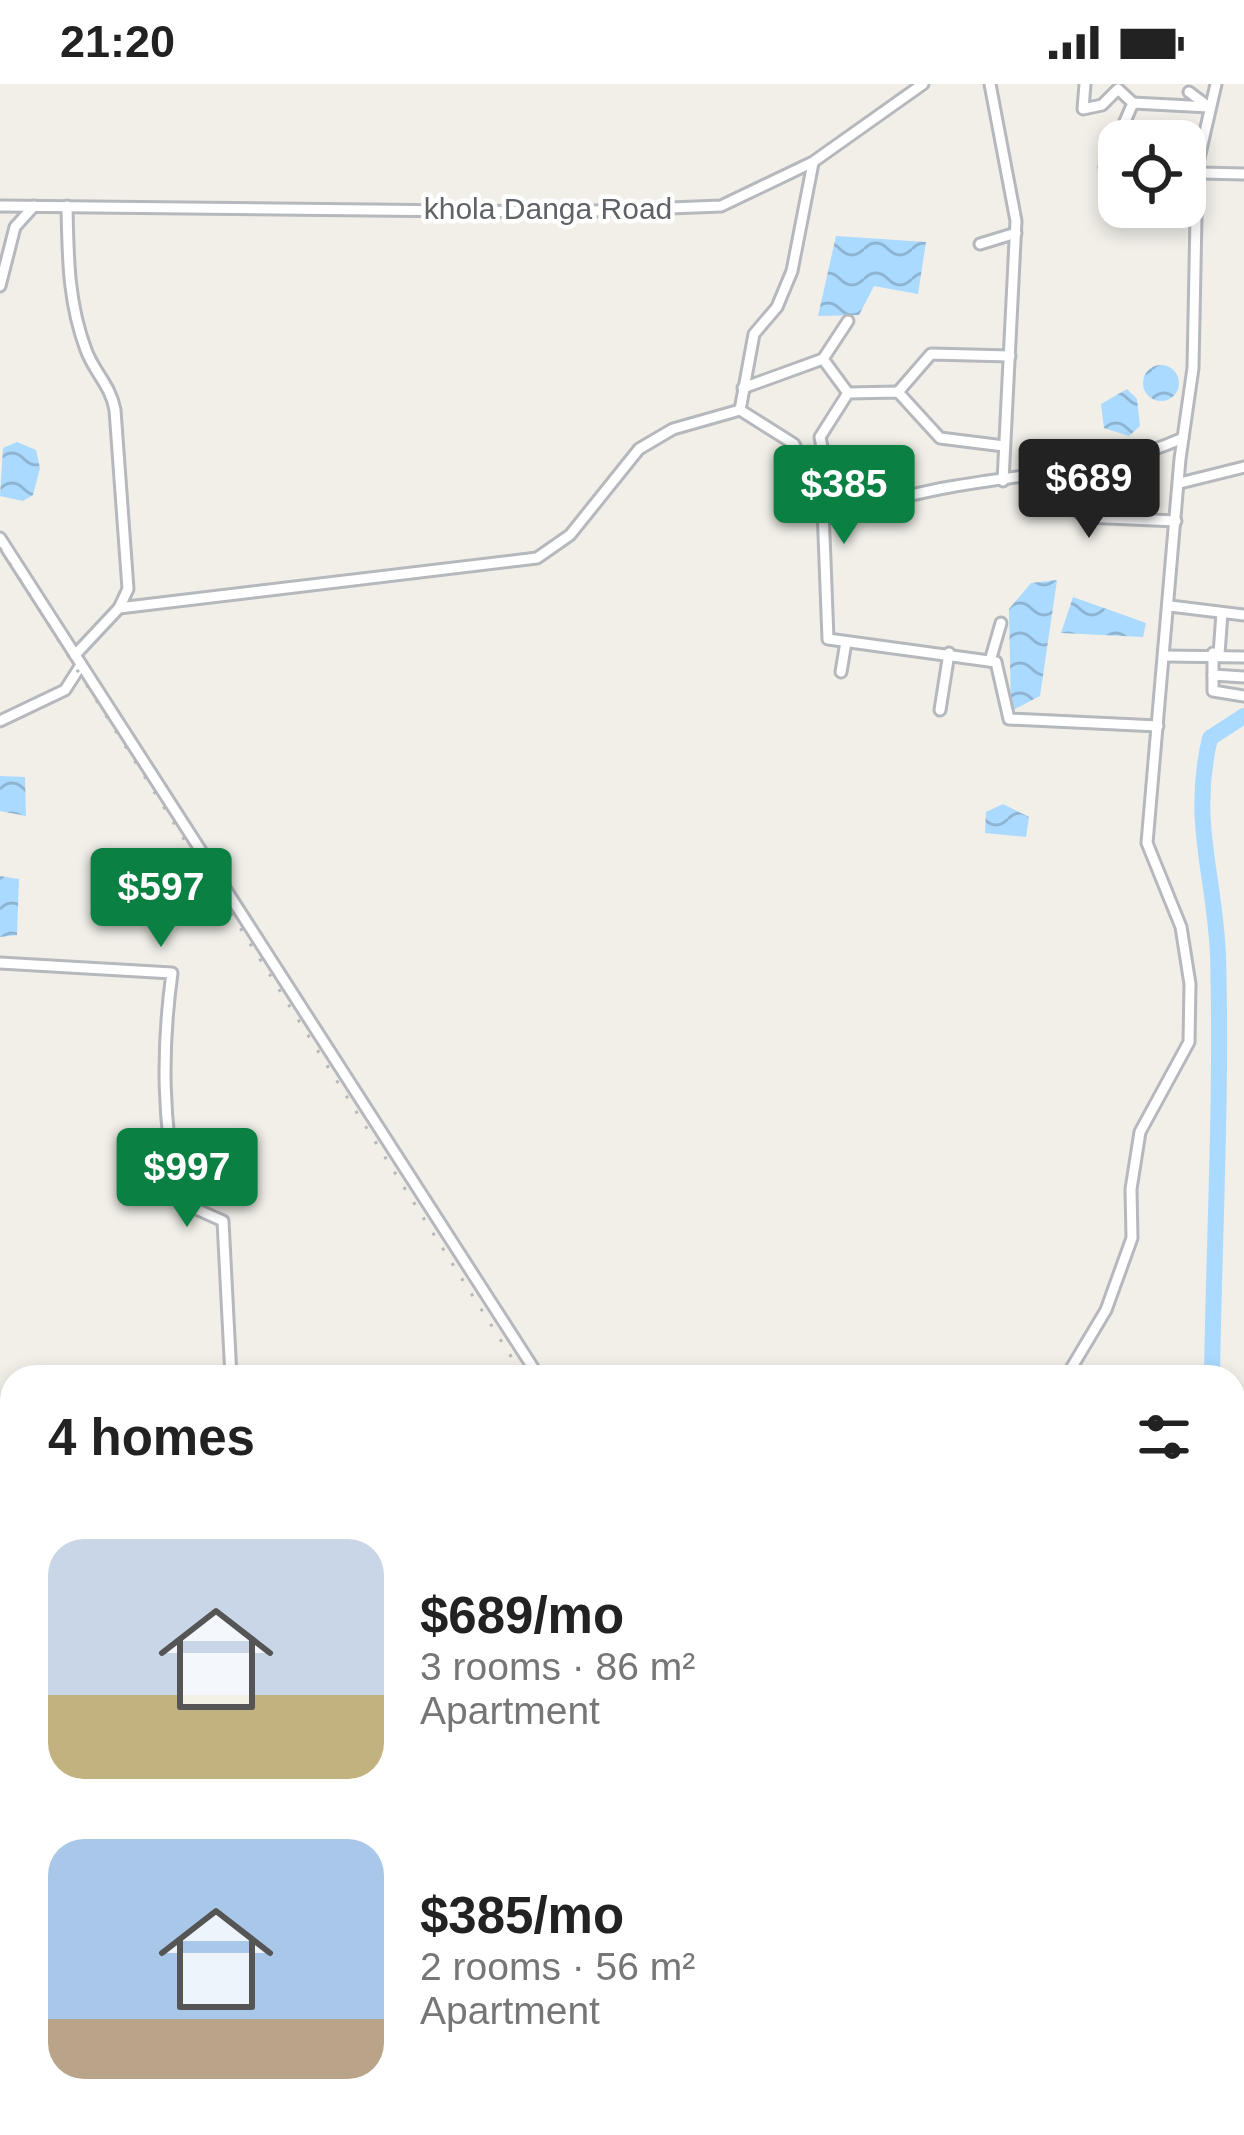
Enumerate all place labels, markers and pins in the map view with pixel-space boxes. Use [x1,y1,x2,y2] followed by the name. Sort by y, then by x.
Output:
[1018,439,1160,541] pin: $689
[773,445,915,547] pin: $385
[90,848,232,950] pin: $597
[116,1128,258,1230] pin: $997

